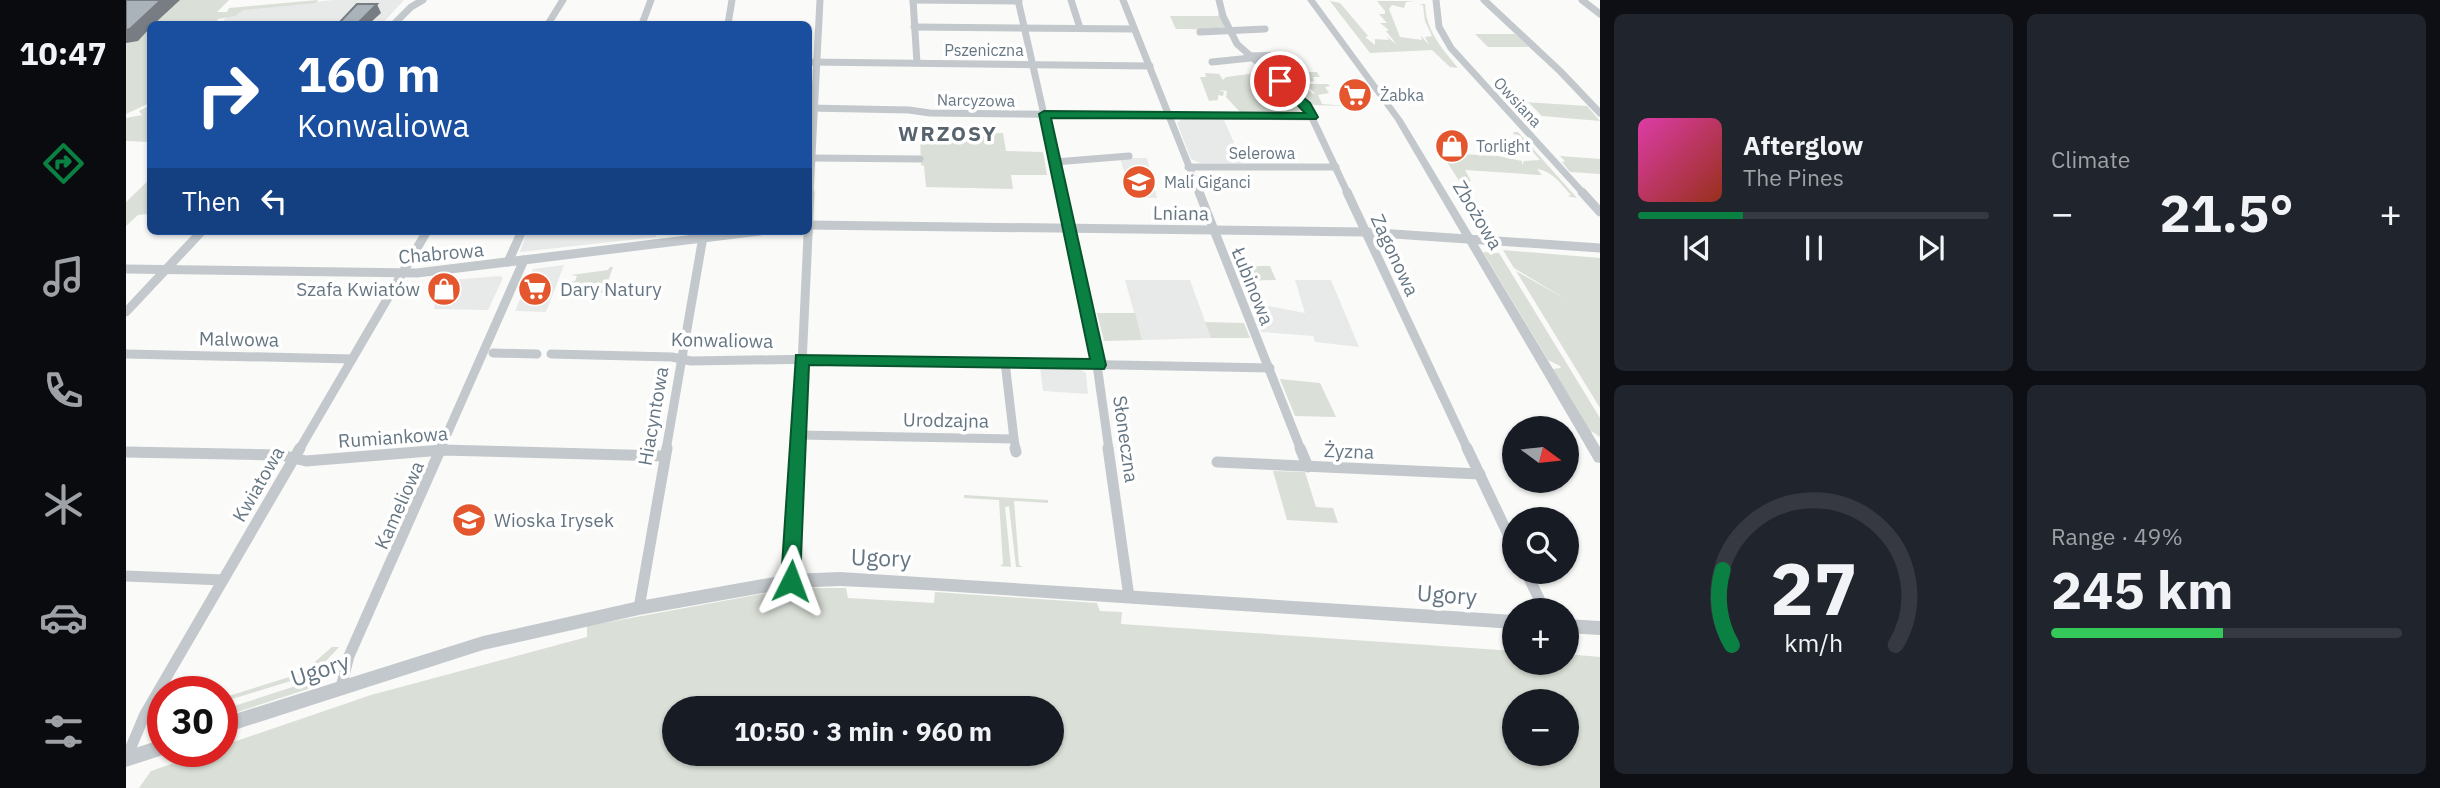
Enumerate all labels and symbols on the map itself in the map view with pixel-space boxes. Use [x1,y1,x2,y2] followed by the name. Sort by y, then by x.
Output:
[944,40,1024,60] street label: Pszeniczna
[1250,51,1310,111] pin
[1490,73,1547,132] street label: Owsiana
[1336,76,1374,114] supermarket icon: Żabka
[1380,85,1424,105] place label: Żabka
[937,89,1016,111] street label: Narcyzowa
[898,119,998,147] district label: WRZOSY
[1433,127,1471,165] shop icon: Torlight
[1476,136,1530,156] place label: Torlight
[1229,143,1296,163] street label: Selerowa
[1120,163,1158,201] school or university icon: Mali Giganci
[1164,172,1251,192] place label: Mali Giganci
[1448,176,1508,254] street label: Zbożowa
[1153,201,1209,225] street label: Lniana
[1366,210,1424,300] street label: Zagonowa
[397,237,485,269] street label: Chabrowa
[1226,243,1279,328] street label: Łubinowa
[425,270,463,308] shop icon: Szafa Kwiatów
[516,270,554,308] supermarket icon: Dary Natury
[296,277,420,301] place label: Szafa Kwiatów
[560,277,662,301] place label: Dary Natury
[199,326,279,352] street label: Malwowa
[671,327,773,353] street label: Konwaliowa
[633,365,673,467] street label: Hiacyntowa
[1108,394,1144,484] street label: Słoneczna
[903,407,989,433] street label: Urodzajna
[1502,416,1578,494] north arrow
[337,421,449,453] street label: Rumiankowa
[1324,438,1374,464] street label: Żyzna
[227,442,289,526] street label: Kwiatowa
[369,457,429,553] street label: Kameliowa
[450,501,488,539] school or university icon: Wioska Irysek
[494,508,614,532] place label: Wioska Irysek
[850,541,912,573] street label: Ugory
[754,544,828,618] position arrow
[1416,577,1479,611] street label: Ugory
[286,645,354,693] street label: Ugory
[147,676,238,767] speed limit sign: 30

